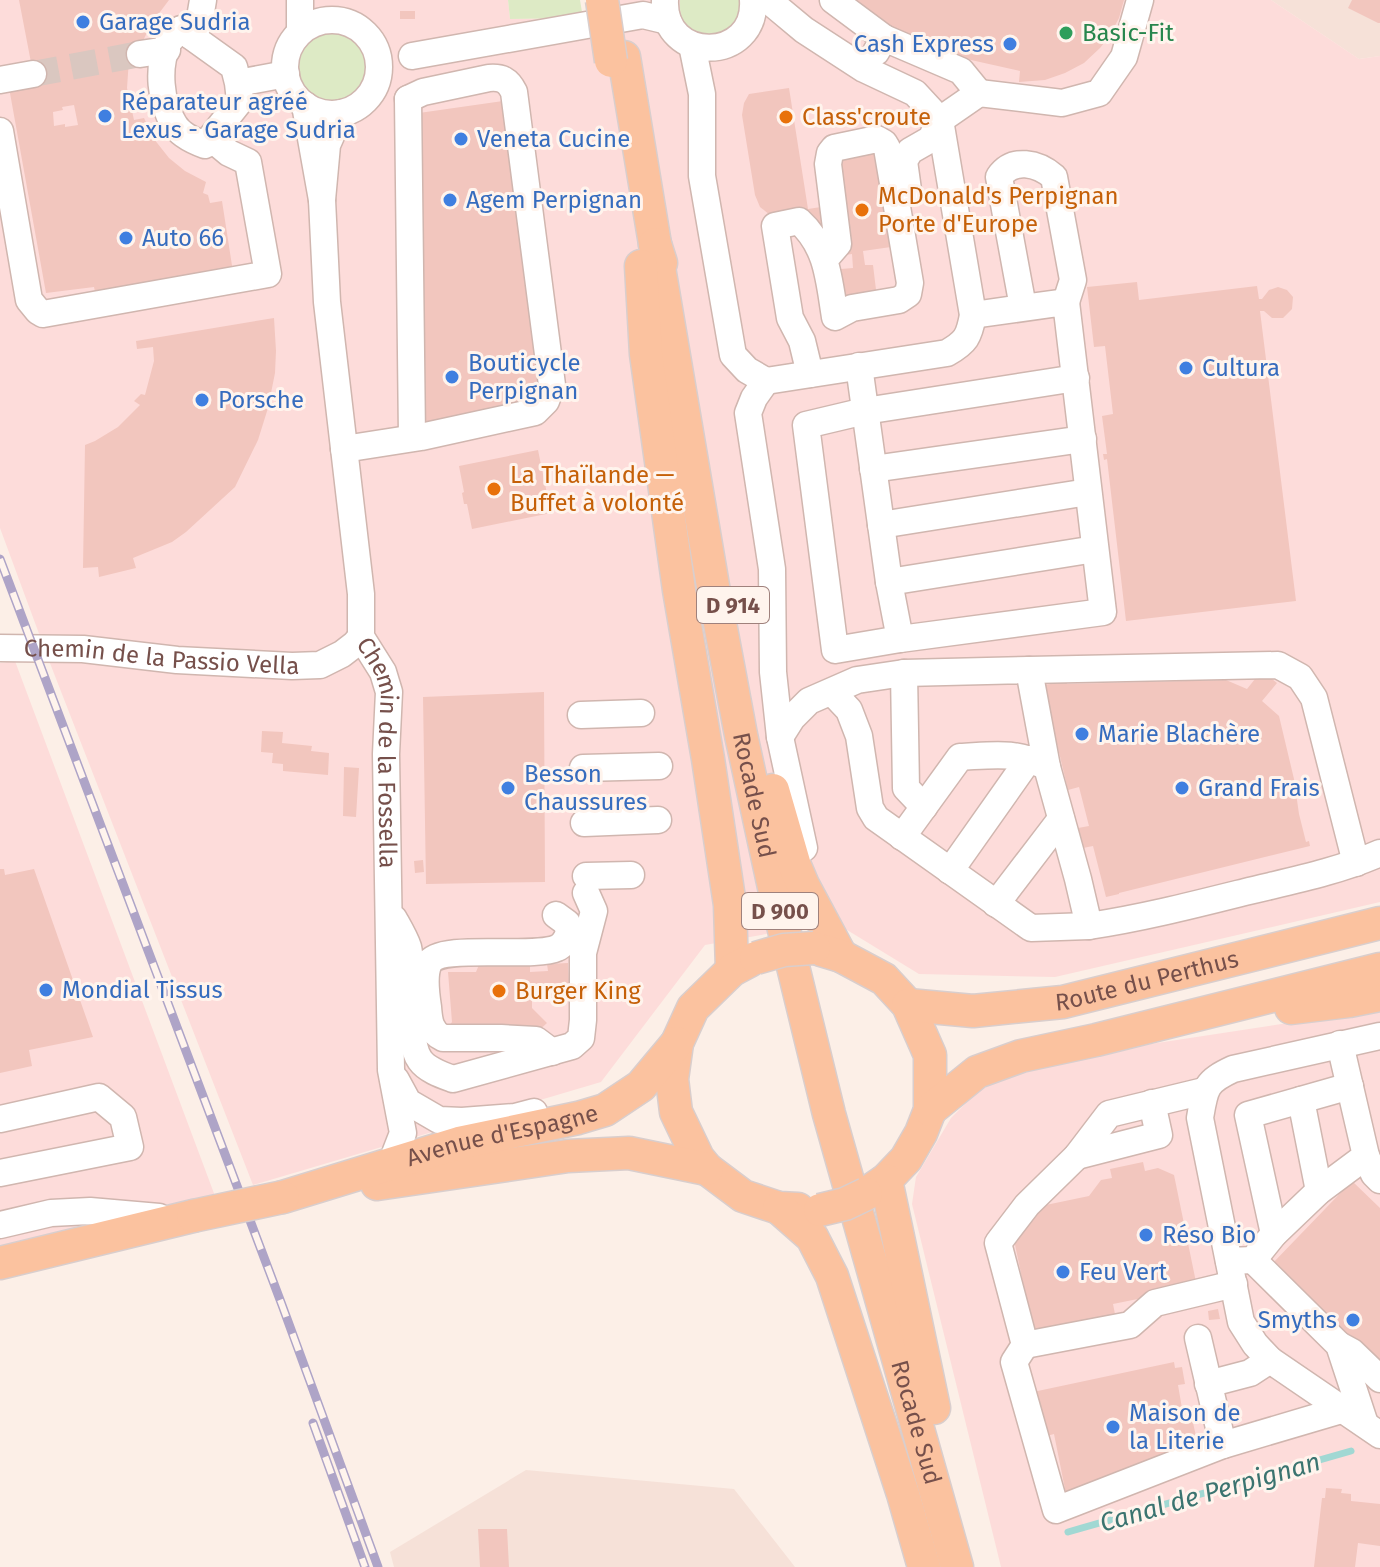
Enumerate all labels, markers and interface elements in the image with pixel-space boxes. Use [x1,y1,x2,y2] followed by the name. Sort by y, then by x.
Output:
[99,8,250,36] place label: Garage Sudria
[74,13,92,31] marker: Garage Sudria
[1082,19,1174,47] place label: Basic-Fit
[1057,24,1075,42] marker: Basic-Fit
[854,30,994,58] place label: Cash Express
[1001,35,1019,53] marker: Cash Express
[121,88,356,144] place label: Réparateur agréé Lexus - Garage Sudria
[802,103,931,131] place label: Class'croute
[96,107,114,125] marker: Réparateur agréé Lexus - Garage Sudria
[777,108,795,126] marker: Class'croute
[477,125,630,153] place label: Veneta Cucine
[452,130,470,148] marker: Veneta Cucine
[878,182,1119,238] place label: McDonald's Perpignan Porte d'Europe
[466,186,642,214] place label: Agem Perpignan
[441,191,459,209] marker: Agem Perpignan
[853,201,871,219] marker: McDonald's Perpignan Porte d'Europe
[142,224,224,252] place label: Auto 66
[117,229,135,247] marker: Auto 66
[468,349,581,405] place label: Bouticycle Perpignan
[1202,354,1280,382] place label: Cultura
[1177,359,1195,377] marker: Cultura
[443,368,461,386] marker: Bouticycle Perpignan
[218,386,304,414] place label: Porsche
[193,391,211,409] marker: Porsche
[510,461,684,517] place label: La Thaïlande — Buffet à volonté
[485,480,503,498] marker: La Thaïlande — Buffet à volonté
[697,587,769,623] road number: D 914
[351,632,403,869] street label: Chemin de la Fossella
[24,634,300,680] street label: Chemin de la Passio Vella
[1098,720,1260,748] place label: Marie Blachère
[1073,725,1091,743] marker: Marie Blachère
[727,730,781,861] street label: Rocade Sud
[524,760,647,816] place label: Besson Chaussures
[1198,774,1320,802] place label: Grand Frais
[499,779,517,797] marker: Besson Chaussures
[1173,779,1191,797] marker: Grand Frais
[742,893,818,929] road number: D 900
[1054,945,1241,1017] street label: Route du Perthus
[62,976,223,1004] place label: Mondial Tissus
[515,977,641,1005] place label: Burger King
[37,981,55,999] marker: Mondial Tissus
[490,982,508,1000] marker: Burger King
[403,1099,602,1172] street label: Avenue d'Espagne
[1162,1221,1256,1249] place label: Réso Bio
[1137,1226,1155,1244] marker: Réso Bio
[1079,1258,1167,1286] place label: Feu Vert
[1054,1263,1072,1281] marker: Feu Vert
[1258,1306,1337,1334] place label: Smyths
[1344,1311,1362,1329] marker: Smyths
[885,1357,947,1488] street label: Rocade Sud
[1129,1399,1241,1455] place label: Maison de la Literie
[1104,1418,1122,1436] marker: Maison de la Literie
[1096,1446,1324,1539] water label: Canal de Perpignan

